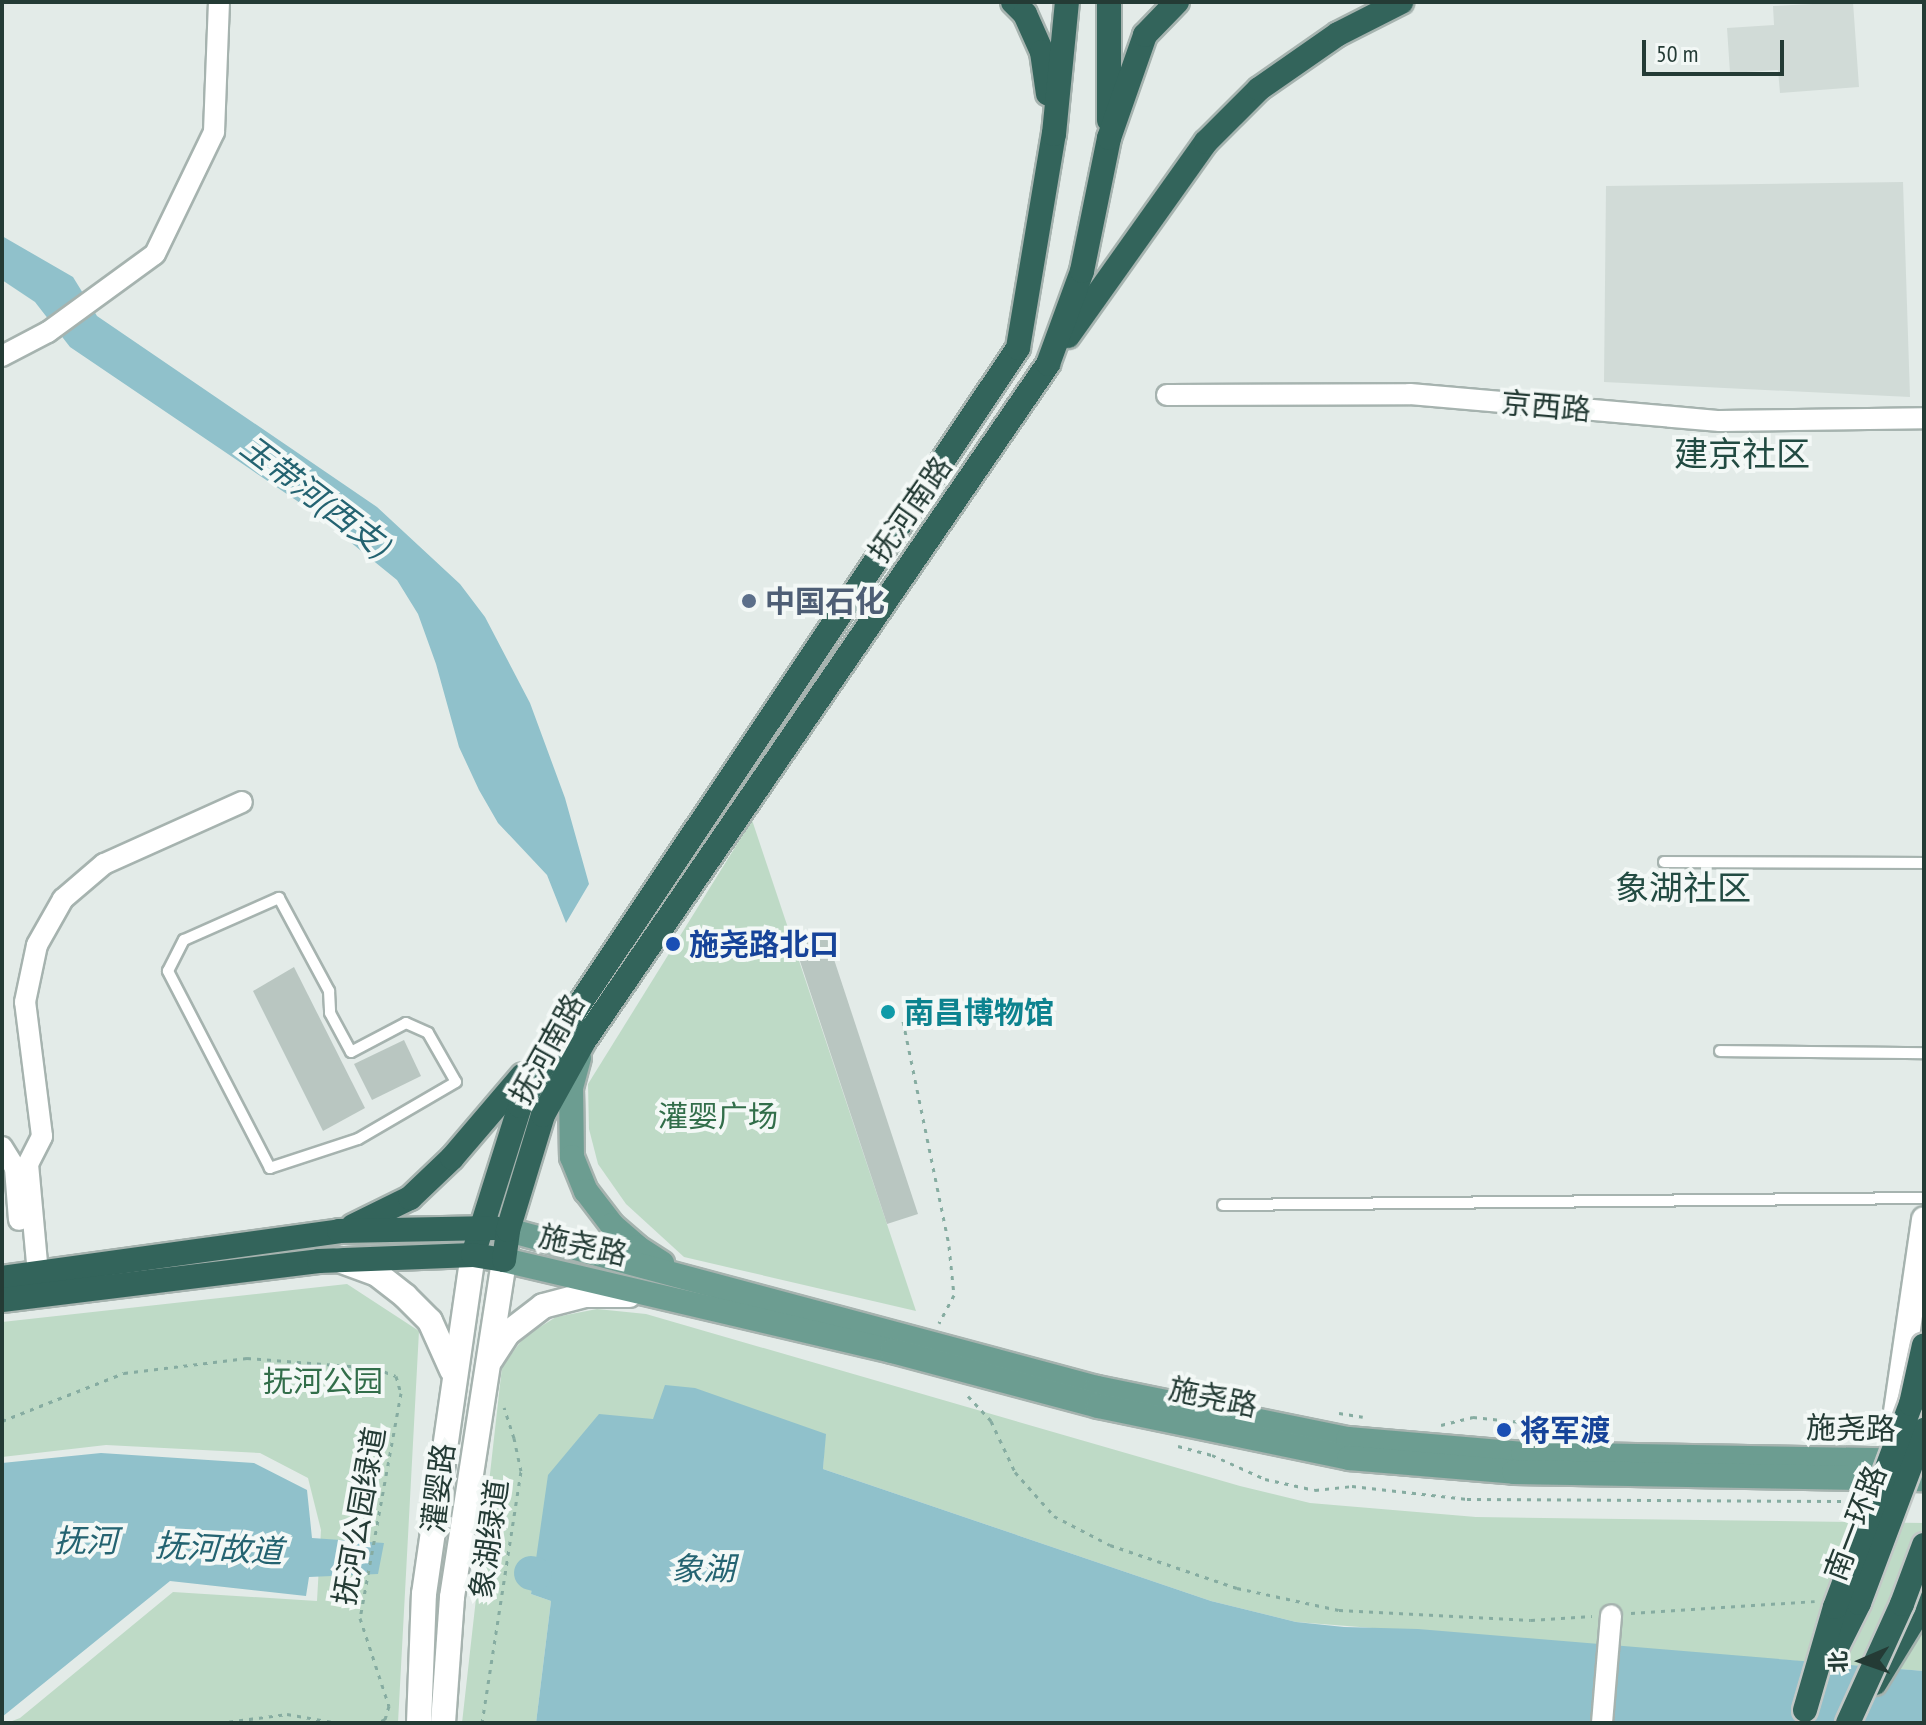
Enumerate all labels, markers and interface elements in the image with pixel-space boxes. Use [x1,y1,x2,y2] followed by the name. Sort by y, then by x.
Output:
[1646,24,1788,74] scale bar
[1656,38,1698,69] text: 50 m
[1500,384,1592,428] street label: 京西路
[234,427,396,563] water label: 玉带河(西支)
[1674,434,1810,474] district label: 建京社区
[861,450,959,568] street label: 抚河南路
[765,583,885,619] place label: 中国石化
[740,592,758,610] marker: 中国石化
[1615,868,1751,908] district label: 象湖社区
[689,926,839,962] place label: 施尧路北口
[664,935,682,953] marker: 施尧路北口
[502,988,592,1110] street label: 抚河南路
[904,994,1054,1030] place label: 南昌博物馆
[879,1003,897,1021] marker: 南昌博物馆
[658,1098,778,1134] park label: 灌婴广场
[535,1217,631,1273] street label: 施尧路
[263,1363,383,1399] park label: 抚河公园
[1165,1370,1261,1424] street label: 施尧路
[1806,1409,1896,1447] street label: 施尧路
[1520,1412,1610,1448] place label: 将军渡
[1495,1421,1513,1439] marker: 将军渡
[326,1424,392,1608] street label: 抚河公园绿道
[415,1441,461,1535] street label: 灌婴路
[1817,1461,1893,1585] street label: 南一环路
[463,1477,515,1601] street label: 象湖绿道
[54,1521,118,1559] water label: 抚河
[154,1525,284,1571] water label: 抚河故道
[671,1549,735,1587] water label: 象湖
[1822,1621,1902,1701] north arrow
[1824,1650,1852,1673] text: 北

